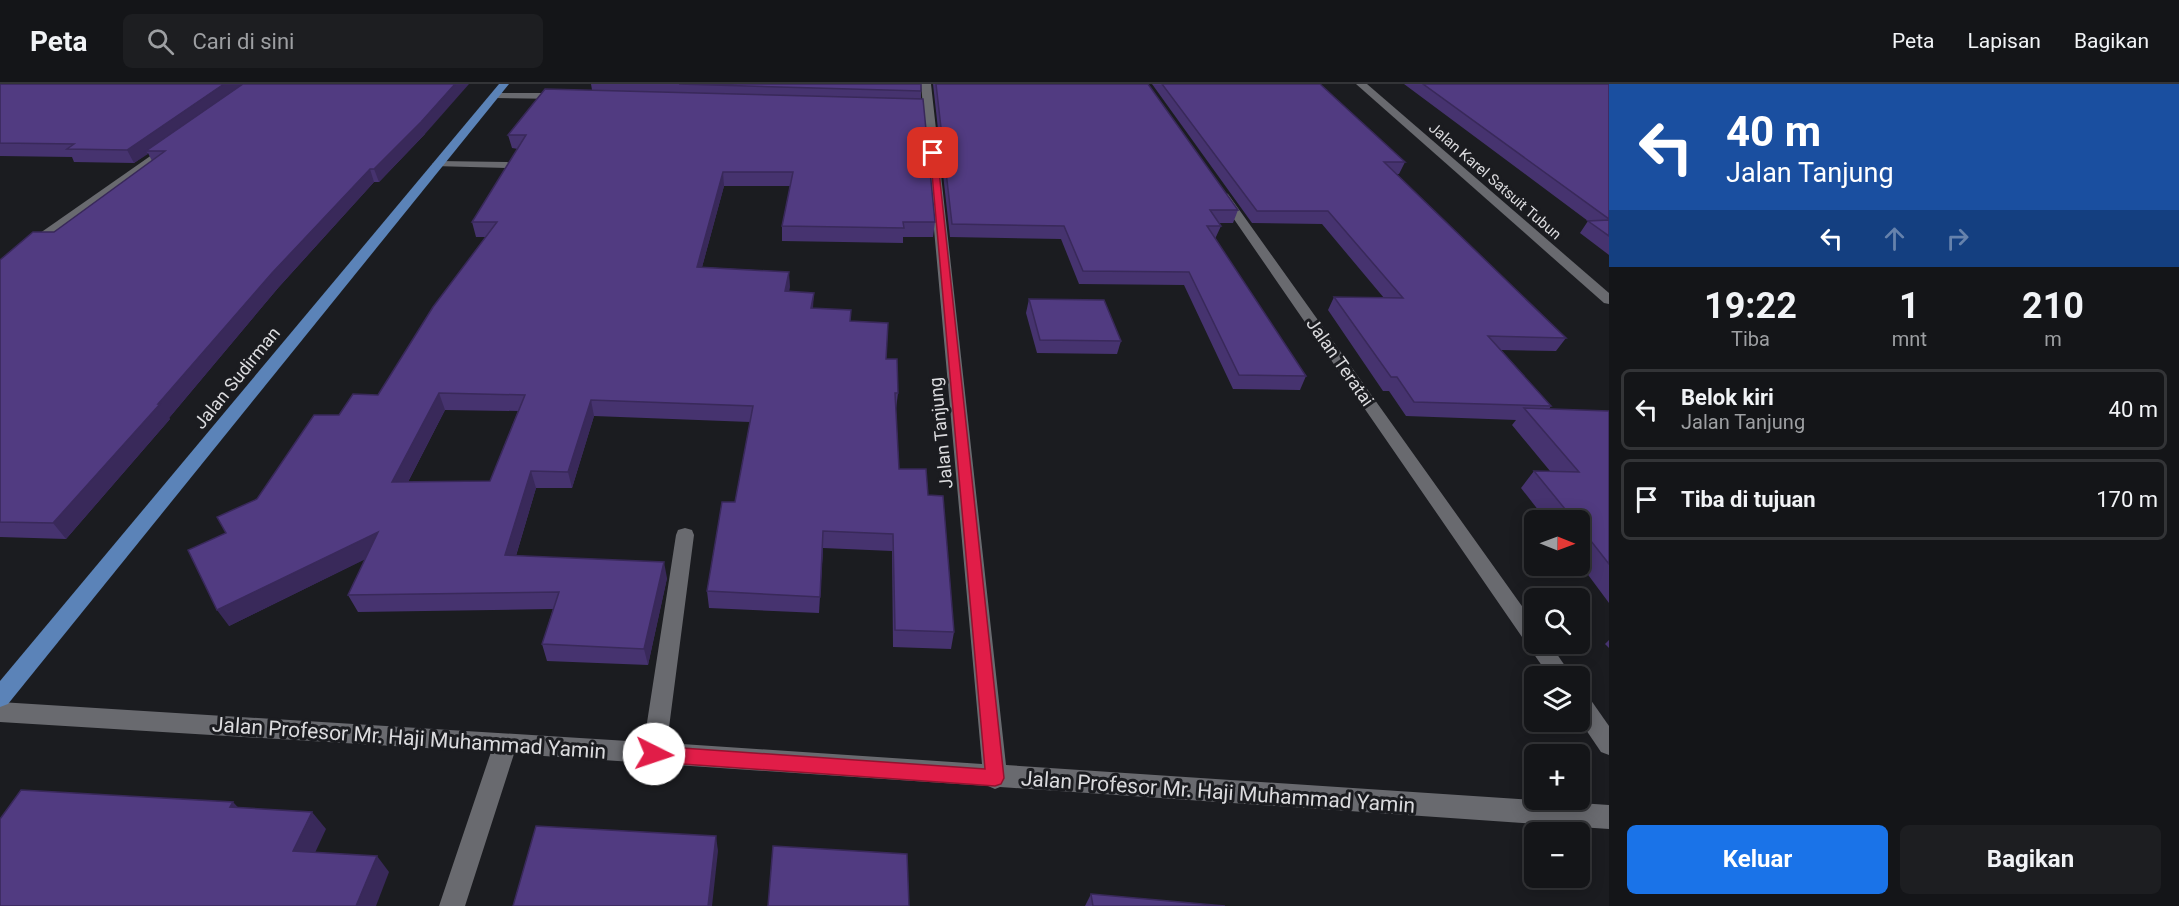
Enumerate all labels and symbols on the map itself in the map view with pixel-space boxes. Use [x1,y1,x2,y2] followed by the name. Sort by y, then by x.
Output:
[1425,119,1565,243] street label: Jalan Karel Satsuit Tubun
[907,127,958,178] pin
[1302,314,1379,410] street label: Jalan Teratai
[189,322,284,433] street label: Jalan Sudirman
[924,376,957,490] street label: Jalan Tanjung
[1524,510,1590,576] north arrow
[211,712,607,764] street label: Jalan Profesor Mr. Haji Muhammad Yamin
[622,722,686,786] position arrow
[1020,766,1416,818] street label: Jalan Profesor Mr. Haji Muhammad Yamin

